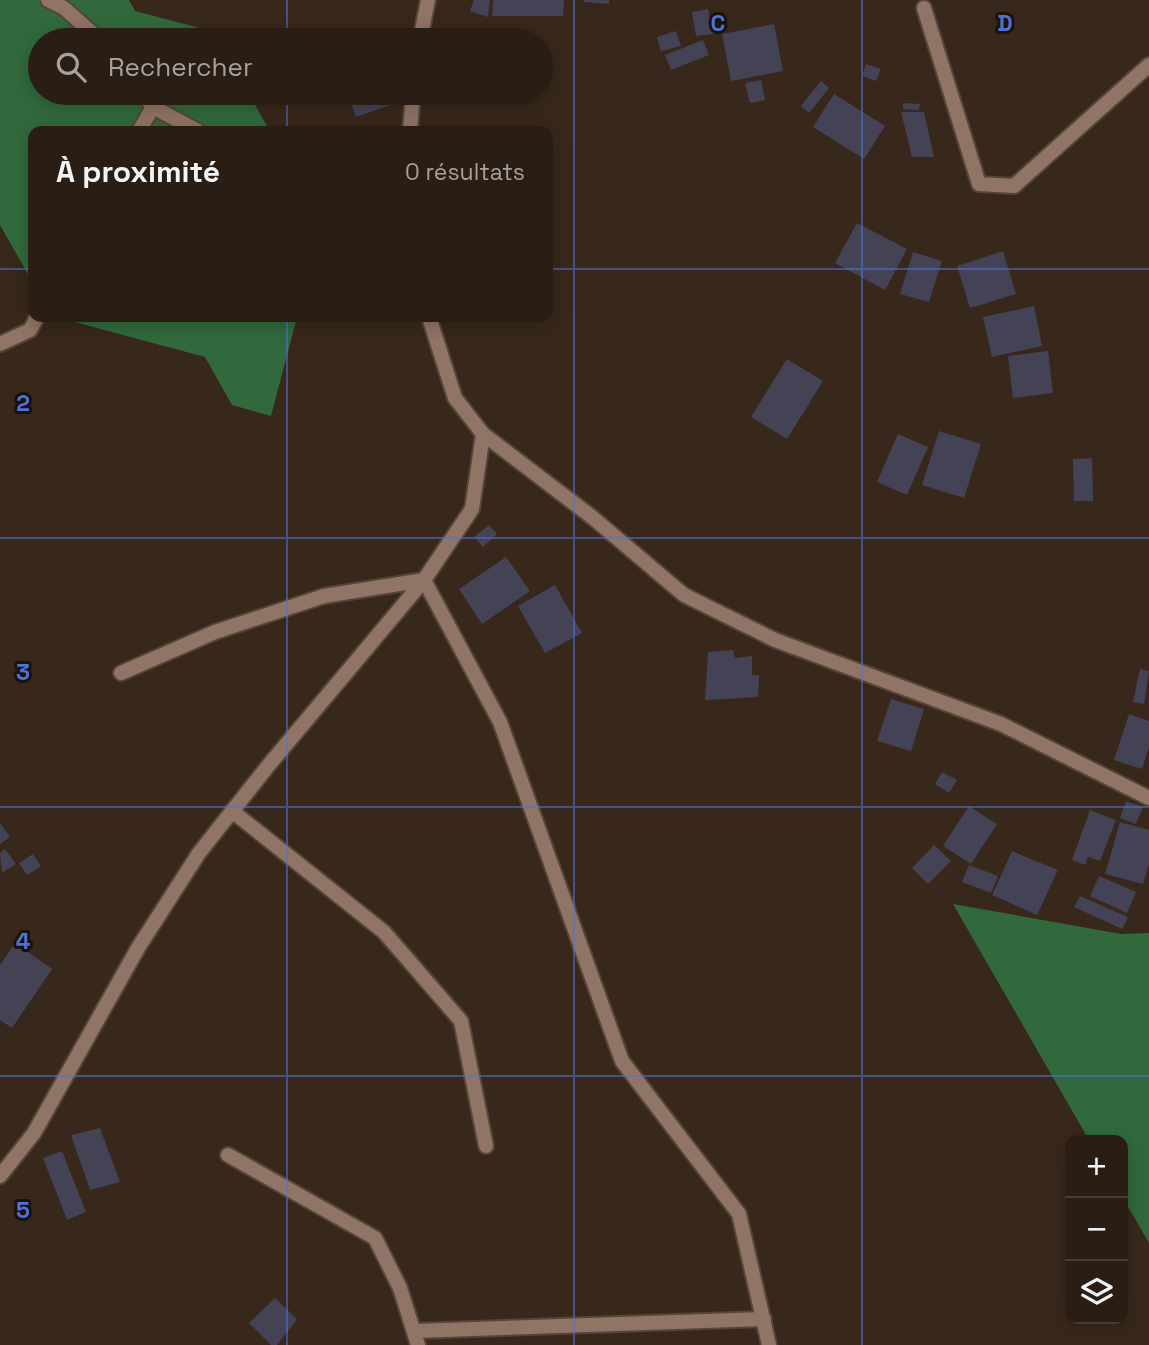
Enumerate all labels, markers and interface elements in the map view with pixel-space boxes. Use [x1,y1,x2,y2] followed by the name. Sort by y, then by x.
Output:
[711,8,725,38] text: C
[997,8,1013,38] text: D
[28,28,553,105] search box
[52,48,90,86] icon: search
[108,50,253,84] text: Rechercher
[56,152,220,191] text: À proximité
[405,157,525,187] text: 0 résultats
[16,388,30,418] text: 2
[16,657,30,687] text: 3
[16,926,31,956] text: 4
[1065,1135,1128,1324] map controls
[1065,1135,1128,1198] button: +
[16,1195,30,1225] text: 5
[1065,1198,1128,1261] button: −
[1065,1261,1128,1324] button: layers

